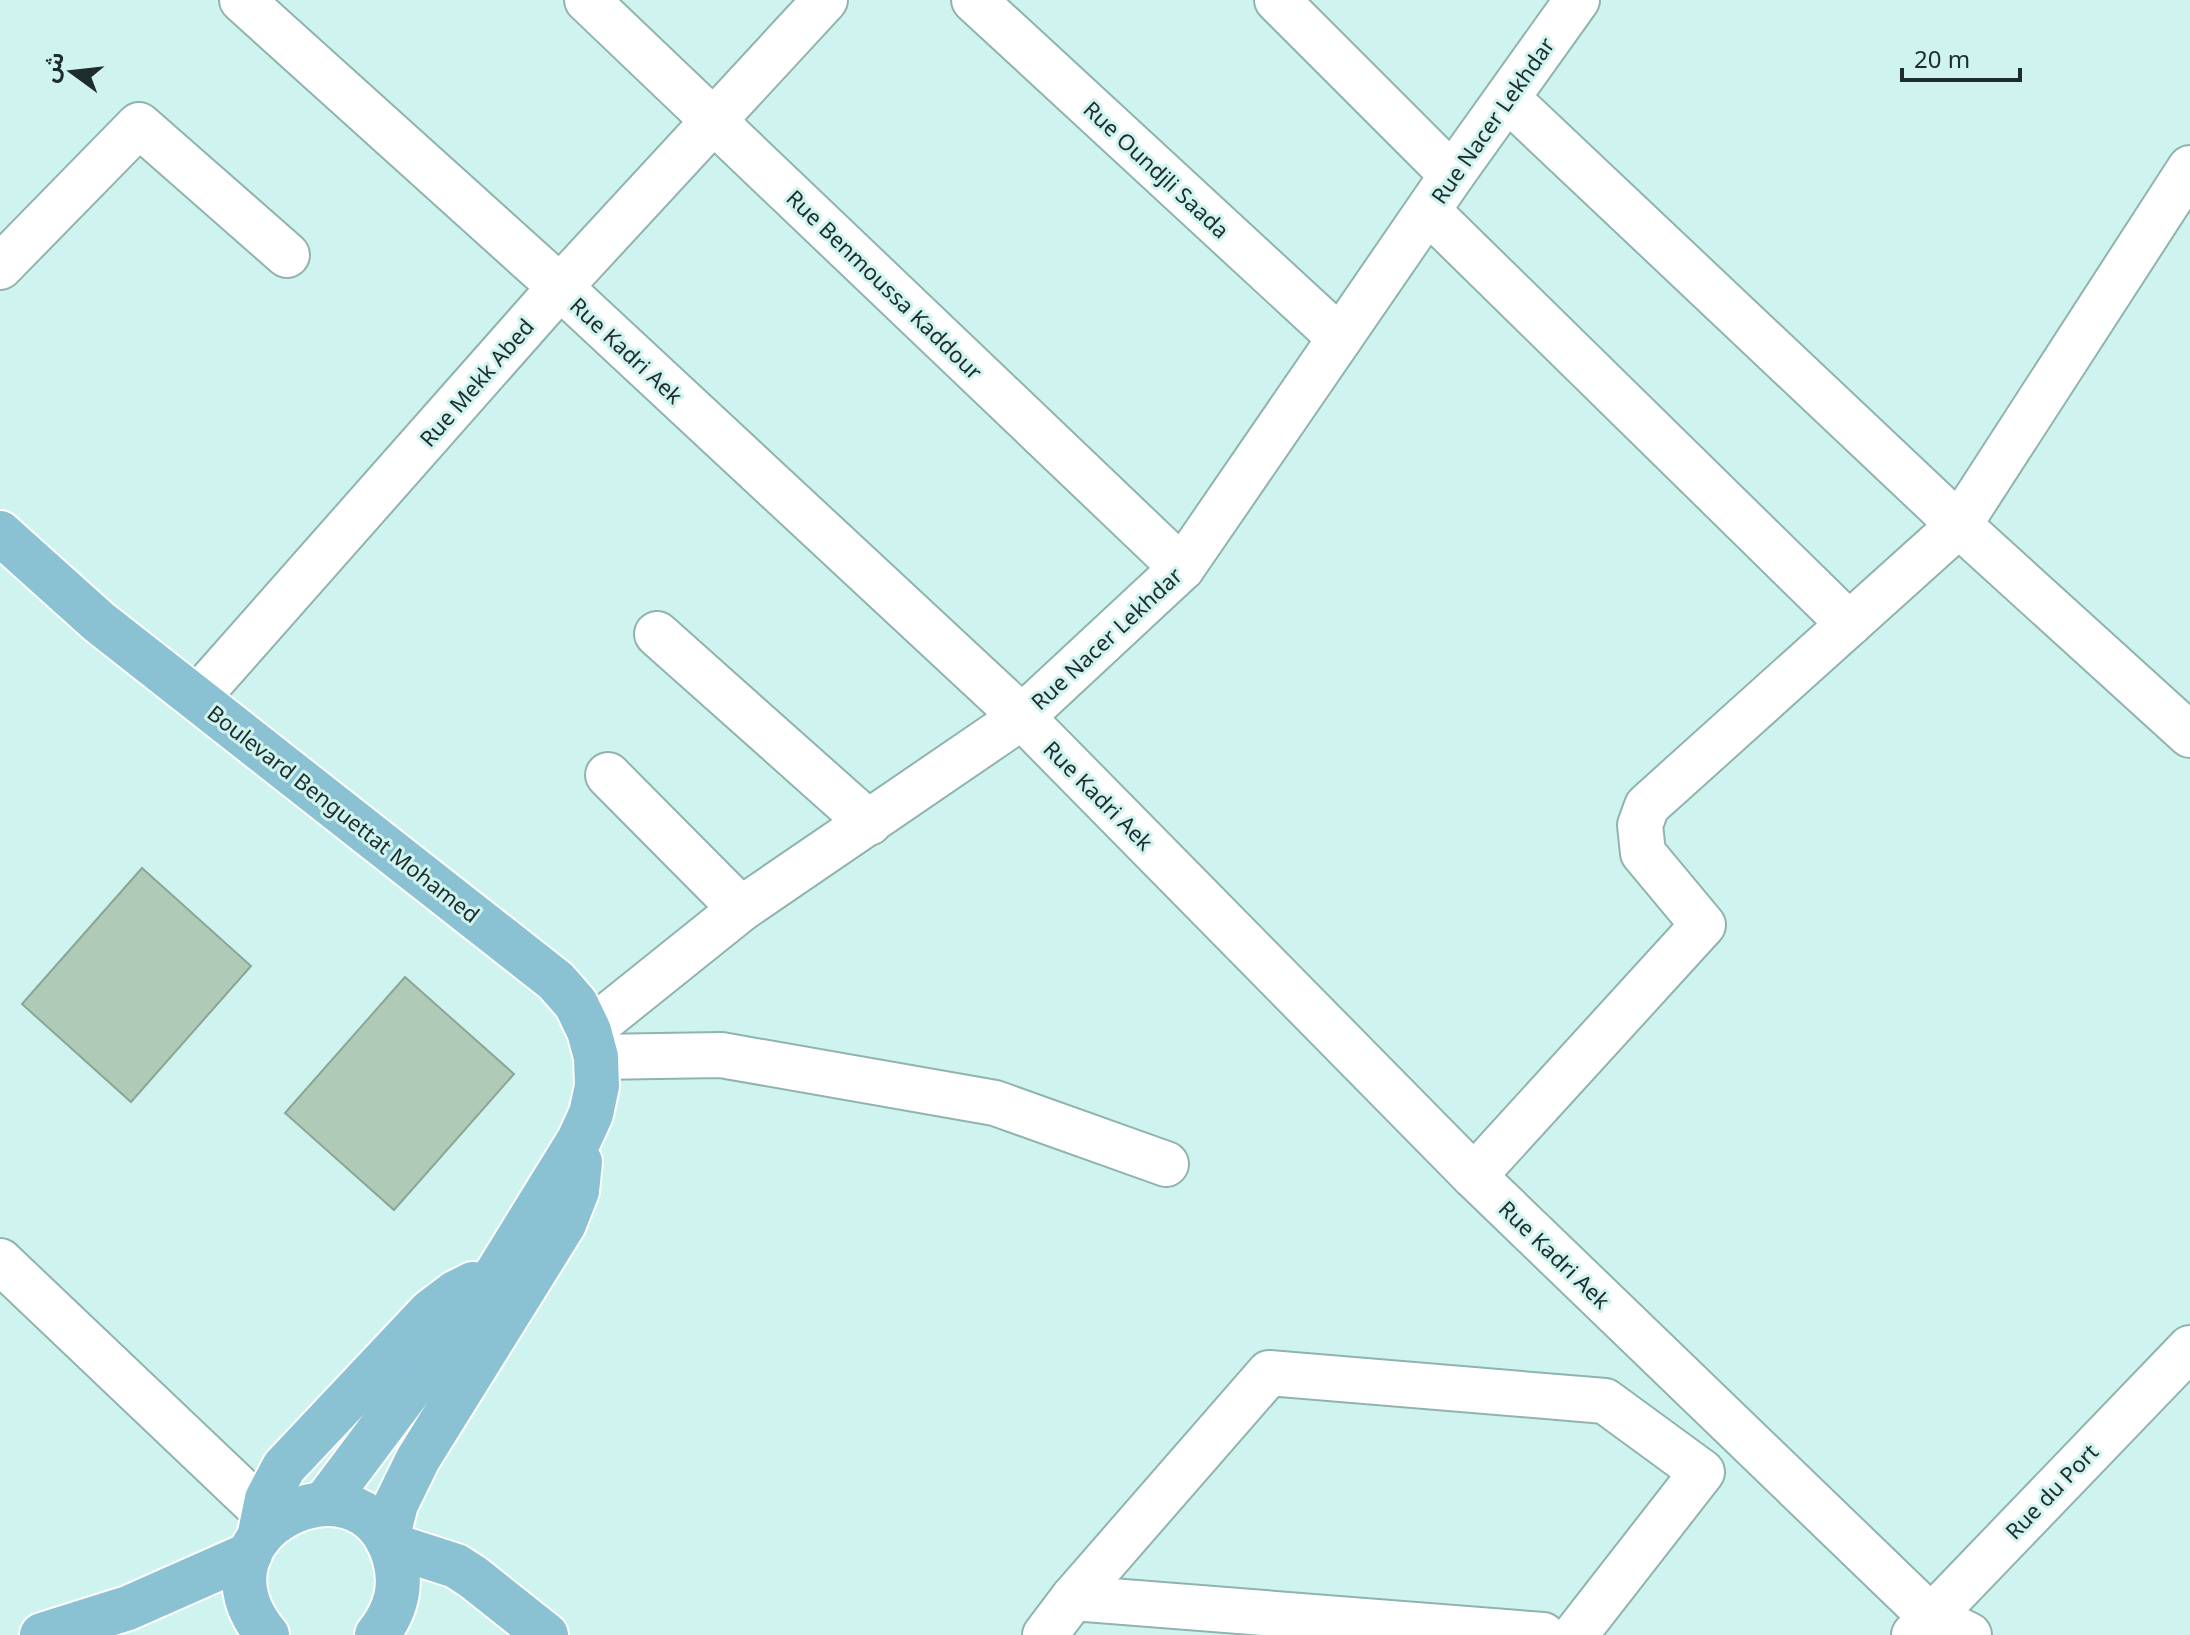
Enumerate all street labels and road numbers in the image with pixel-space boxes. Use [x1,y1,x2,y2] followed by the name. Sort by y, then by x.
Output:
[1423,31,1561,209] street label: Rue Nacer Lekhdar
[1078,94,1236,244] street label: Rue Oundjli Saada
[781,182,989,386] street label: Rue Benmoussa Kaddour
[564,290,690,410] street label: Rue Kadri Aek
[412,312,540,452] street label: Rue Mekk Abed
[1024,560,1188,716] street label: Rue Nacer Lekhdar
[202,697,486,929] street label: Boulevard Benguettat Mohamed
[1038,734,1161,857] street label: Rue Kadri Aek
[1493,1193,1617,1315] street label: Rue Kadri Aek
[1998,1437,2104,1545] street label: Rue du Port

